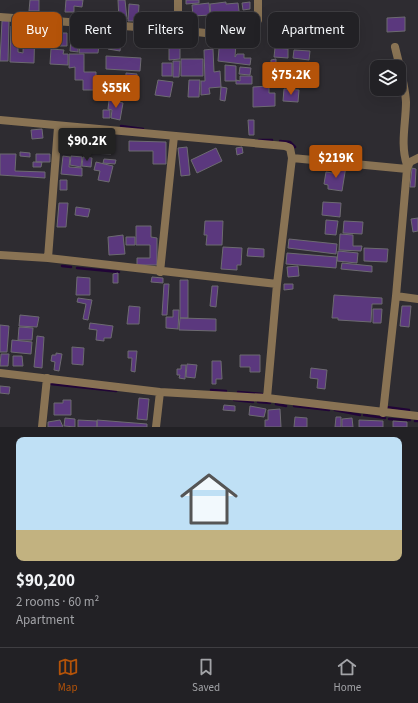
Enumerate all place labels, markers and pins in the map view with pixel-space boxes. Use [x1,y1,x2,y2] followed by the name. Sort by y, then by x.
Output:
[258,62,324,96] pin: $75.2K
[92,75,140,109] pin: $55K
[54,128,120,162] pin: $90.2K
[308,145,364,179] pin: $219K

